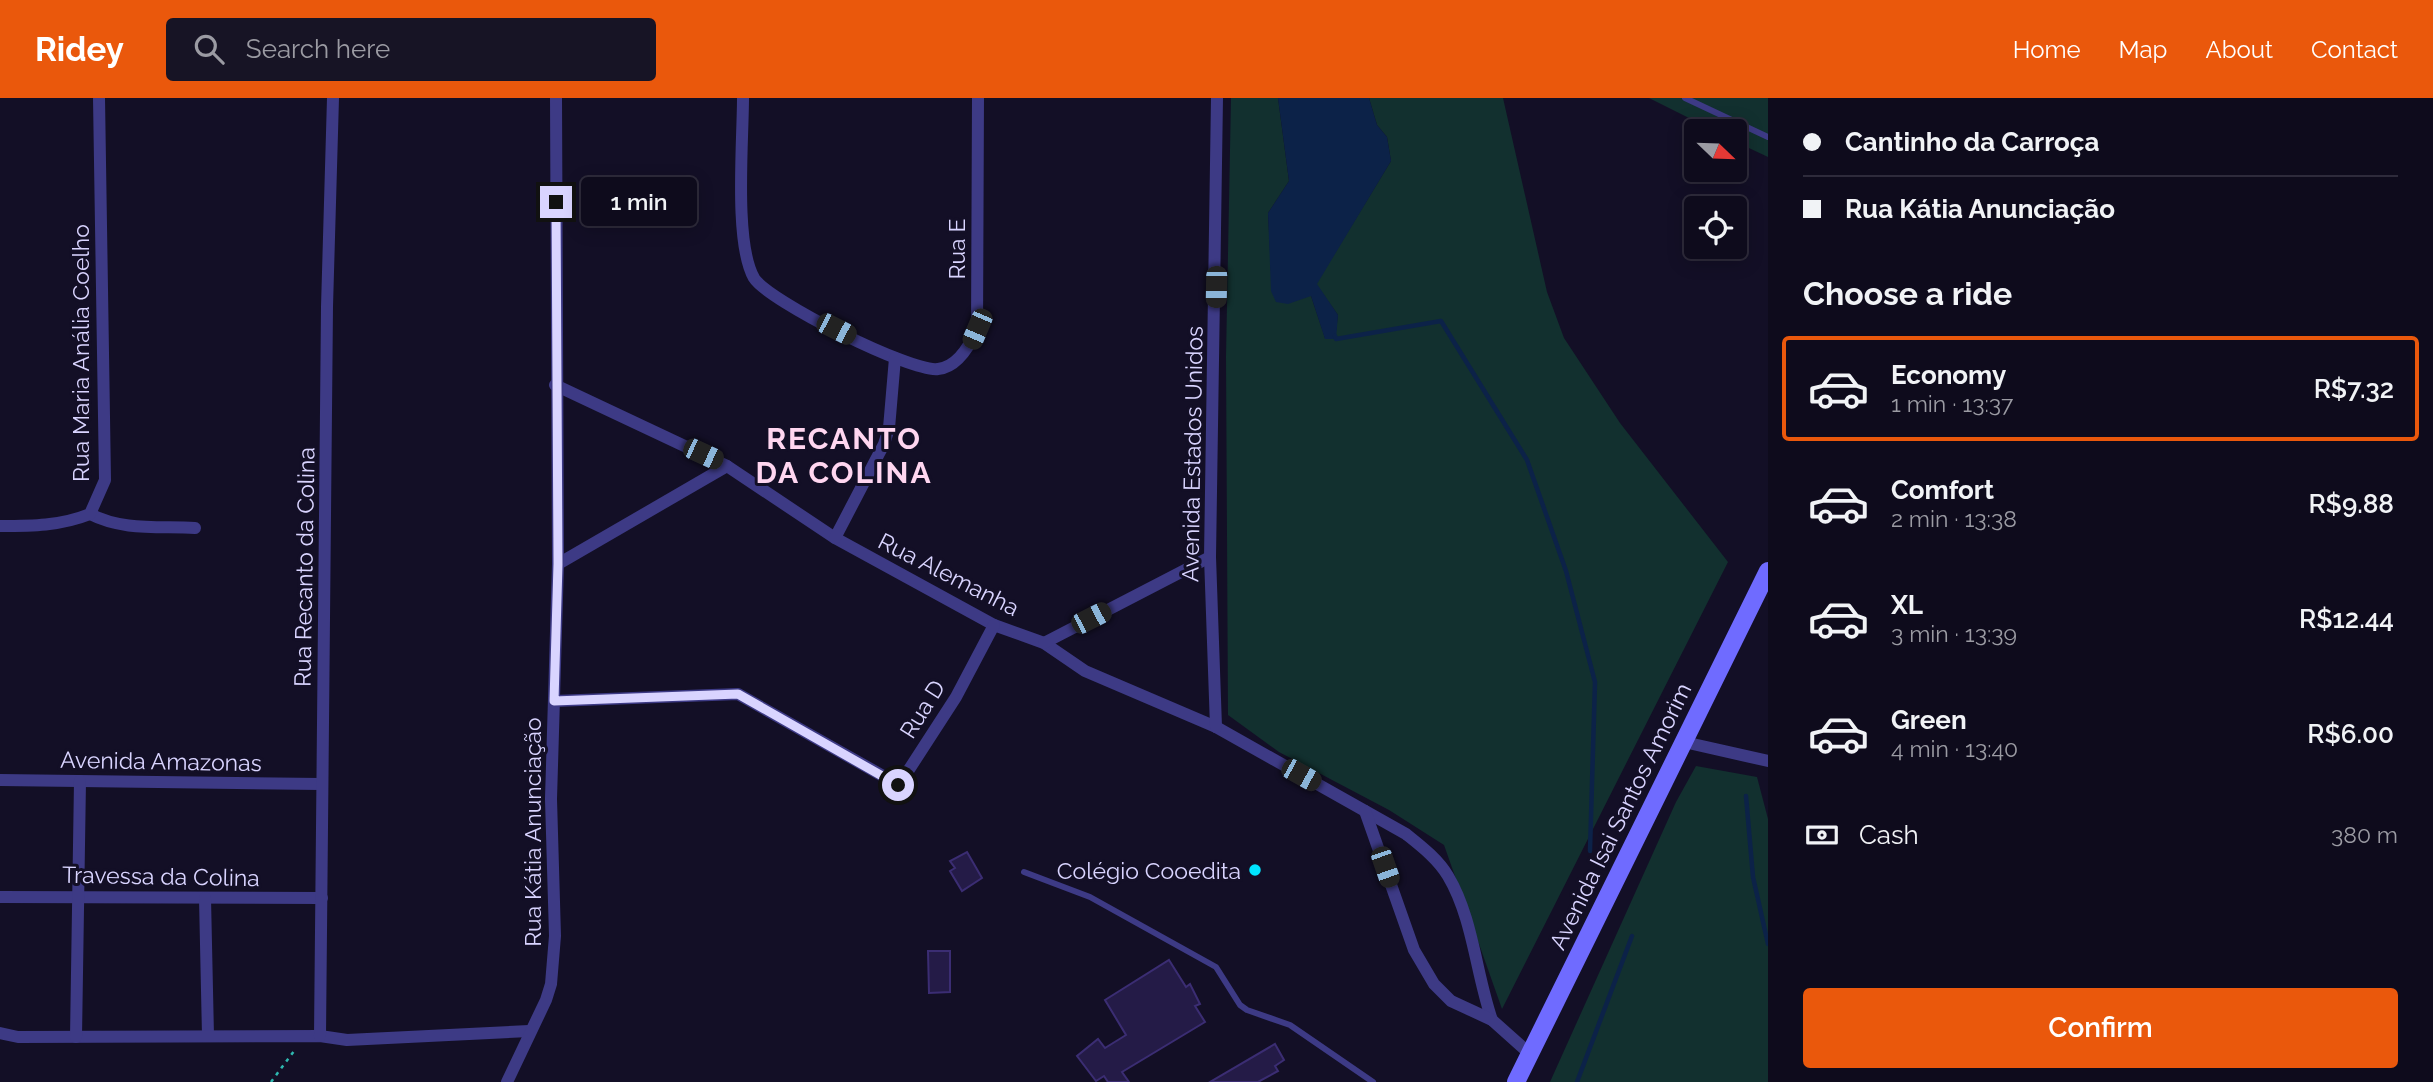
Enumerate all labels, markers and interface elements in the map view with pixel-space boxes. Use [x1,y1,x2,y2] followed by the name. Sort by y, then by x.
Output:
[166,18,656,81] search box
[35,30,124,69] text: Ridey
[190,30,228,68] icon: search
[246,34,390,64] text: Search here
[2013,35,2081,64] text: Home
[2119,35,2167,64] text: Map
[2205,35,2273,64] text: About
[2311,35,2398,64] text: Contact
[1684,119,1746,182] north arrow
[1684,119,1747,259] map controls
[1845,127,2099,157] text: Cantinho da Carroça
[580,178,696,226] callout: 1 min
[540,186,572,218] route end
[610,188,668,215] text: 1 min
[1845,194,2115,224] text: Rua Kátia Anunciação
[1684,196,1747,259] button: locate
[943,219,970,279] street label: Rua E
[67,224,94,482] street label: Rua Maria Anália Coelho
[1206,266,1227,308] car
[1803,275,2012,312] text: Choose a ride
[960,306,995,352] car
[813,310,860,348] car
[1176,326,1208,582] street label: Avenida Estados Unidos
[1807,357,1870,420] icon: car
[1891,360,2006,390] text: Economy
[2314,374,2394,404] text: R$7.32
[1891,390,2013,417] text: 1 min · 13:37
[755,421,933,490] district label: RECANTO DA COLINA
[680,436,727,472] car
[288,447,320,687] street label: Rua Recanto da Colina
[1807,472,1870,535] icon: car
[1891,475,1994,505] text: Comfort
[2308,489,2394,519] text: R$9.88
[1891,505,2017,532] text: 2 min · 13:38
[874,527,1024,621] street label: Rua Alemanha
[1807,587,1870,650] icon: car
[1891,590,1923,620] text: XL
[1068,599,1115,637] car
[2299,604,2394,634] text: R$12.44
[1891,620,2017,647] text: 3 min · 13:39
[894,675,950,743] street label: Rua D
[1544,678,1696,954] street label: Avenida Isai Santos Amorim
[1807,702,1870,765] icon: car
[1891,705,1967,735] text: Green
[519,717,546,947] street label: Rua Kátia Anunciação
[2307,719,2394,749] text: R$6.00
[1891,735,2018,762] text: 4 min · 13:40
[60,746,262,776] street label: Avenida Amazonas
[1278,756,1325,794] car
[882,769,914,801] route start
[1803,816,1841,854] icon: cash
[1859,820,1919,850] text: Cash
[2331,821,2398,848] text: 380 m
[1369,844,1402,890] car
[1057,857,1241,884] place label: Colégio Cooedita
[62,861,260,891] street label: Travessa da Colina
[1247,862,1263,878] marker: Colégio Cooedita
[1803,988,2398,1068] button: Confirm

